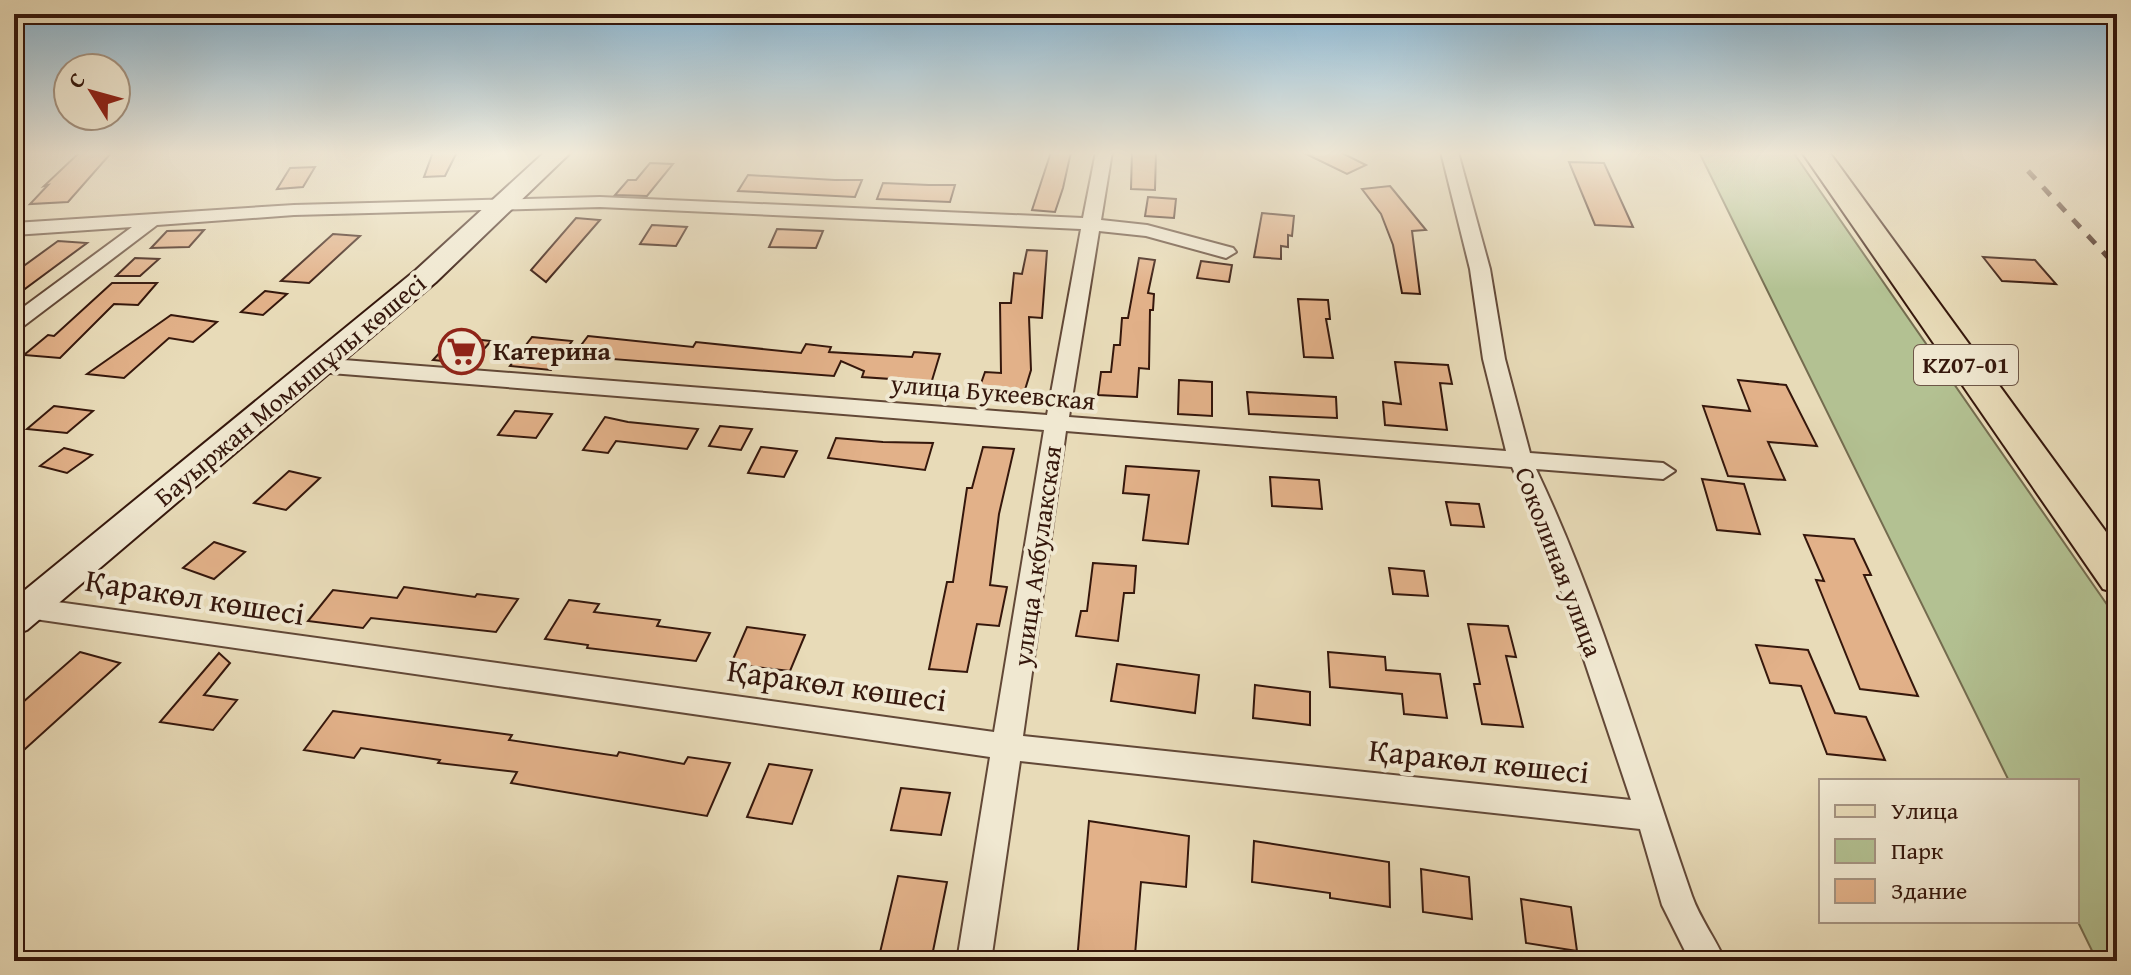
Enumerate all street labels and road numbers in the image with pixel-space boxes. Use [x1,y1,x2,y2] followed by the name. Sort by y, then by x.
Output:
[145,264,434,515] street label: Бауыржан Момышұлы көшесі
[1914,345,2018,385] road number: KZ07-01
[888,363,1097,420] street label: улица Букеевская
[1002,443,1071,670] street label: улица Акбулакская
[1505,461,1614,663] street label: Соколиная улица
[82,556,308,637] street label: Қаракөл көшесі
[724,646,950,723] street label: Қаракөл көшесі
[1367,726,1592,795] street label: Қаракөл көшесі

